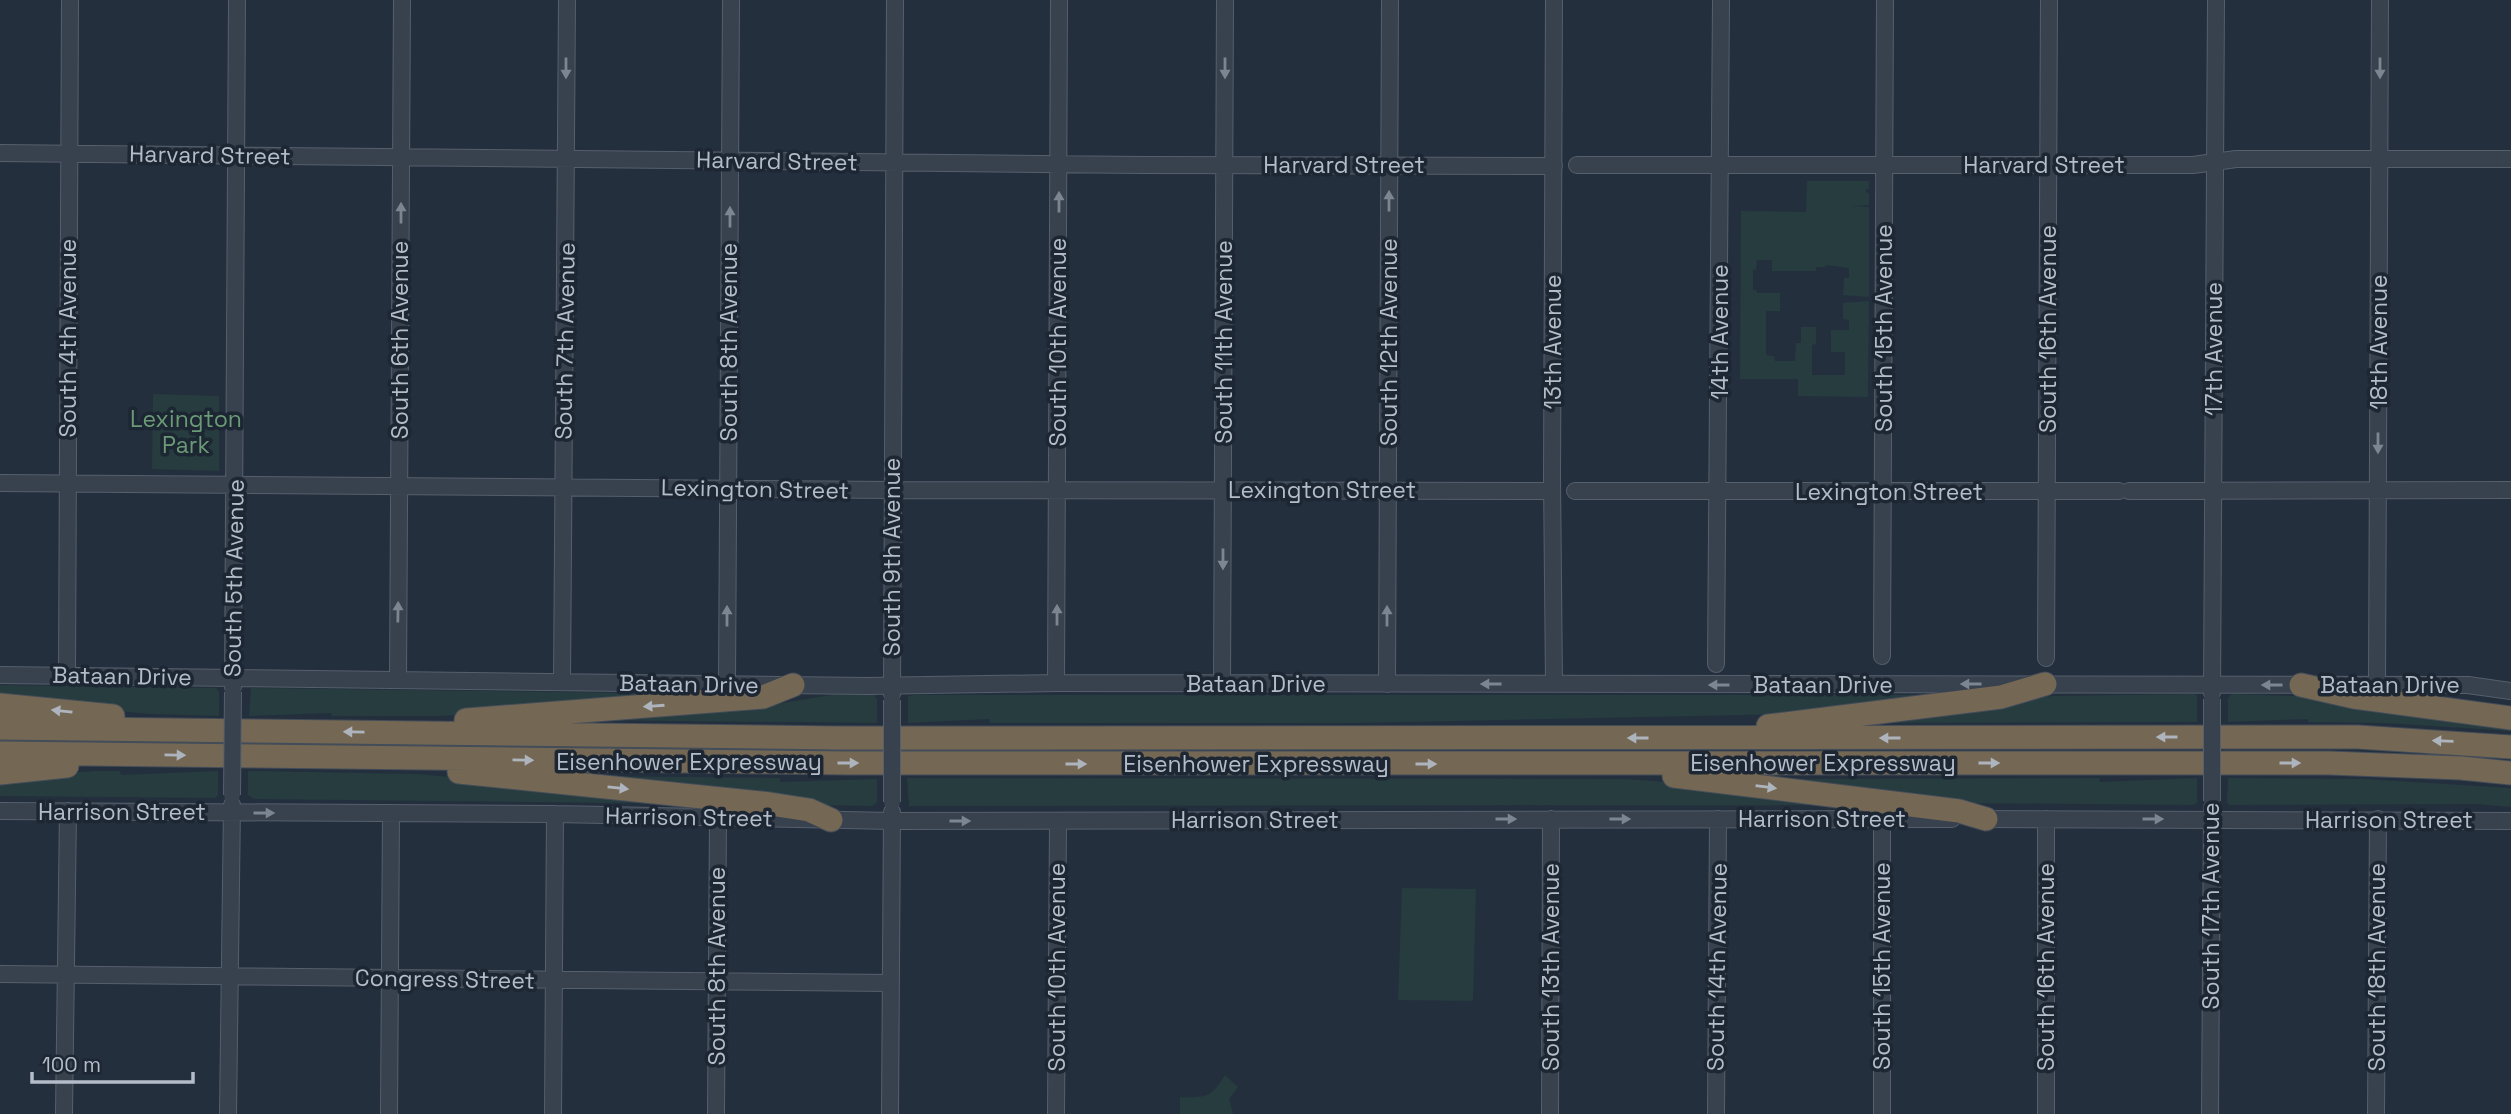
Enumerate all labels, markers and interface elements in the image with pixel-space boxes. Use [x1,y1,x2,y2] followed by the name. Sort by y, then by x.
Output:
[560,57,572,79] one-way arrow
[1219,57,1231,79] one-way arrow
[2374,57,2386,79] one-way arrow
[129,139,291,171] street label: Harvard Street
[696,145,858,177] street label: Harvard Street
[1263,150,1425,180] street label: Harvard Street
[1963,150,2125,180] street label: Harvard Street
[1053,190,1065,212] one-way arrow
[1383,190,1395,212] one-way arrow
[395,201,407,223] one-way arrow
[724,206,736,228] one-way arrow
[1869,224,1899,432] street label: South 15th Avenue
[2033,225,2063,433] street label: South 16th Avenue
[1043,238,1073,446] street label: South 10th Avenue
[1374,238,1404,446] street label: South 12th Avenue
[53,239,83,437] street label: South 4th Avenue
[1209,240,1239,444] street label: South 11th Avenue
[385,241,415,439] street label: South 6th Avenue
[548,242,582,440] street label: South 7th Avenue
[714,243,744,441] street label: South 8th Avenue
[1705,264,1735,400] street label: 14th Avenue
[1538,274,1568,410] street label: 13th Avenue
[2364,274,2394,410] street label: 18th Avenue
[2199,282,2229,416] street label: 17th Avenue
[130,404,242,460] park label: Lexington Park
[2372,432,2384,454] one-way arrow
[877,458,907,656] street label: South 9th Avenue
[661,472,849,506] street label: Lexington Street
[1228,475,1416,505] street label: Lexington Street
[1795,477,1983,507] street label: Lexington Street
[217,479,251,677] street label: South 5th Avenue
[1217,548,1229,570] one-way arrow
[392,600,404,622] one-way arrow
[1051,604,1063,626] one-way arrow
[721,605,733,627] one-way arrow
[1382,605,1393,627] one-way arrow
[52,660,192,692] street label: Bataan Drive
[619,668,759,700] street label: Bataan Drive
[1186,669,1326,699] street label: Bataan Drive
[1753,670,1893,700] street label: Bataan Drive
[2320,670,2460,700] street label: Bataan Drive
[1480,678,1502,690] one-way arrow
[1959,678,1981,690] one-way arrow
[1707,679,1729,691] one-way arrow
[2260,679,2282,691] one-way arrow
[642,701,664,712] one-way arrow
[51,705,73,716] one-way arrow
[342,726,364,738] one-way arrow
[2155,731,2177,743] one-way arrow
[1627,732,1649,744] one-way arrow
[1879,732,1901,744] one-way arrow
[2432,736,2454,747] one-way arrow
[556,747,822,777] street label: Eisenhower Expressway
[1690,748,1956,778] street label: Eisenhower Expressway
[164,749,186,761] one-way arrow
[1123,749,1389,779] street label: Eisenhower Expressway
[512,754,534,766] one-way arrow
[838,757,860,769] one-way arrow
[1978,757,2000,769] one-way arrow
[2279,757,2301,769] one-way arrow
[1065,758,1087,769] one-way arrow
[1415,758,1437,770] one-way arrow
[1755,781,1777,792] one-way arrow
[607,783,629,794] one-way arrow
[38,797,206,827] street label: Harrison Street
[605,801,773,833] street label: Harrison Street
[2196,802,2226,1010] street label: South 17th Avenue
[1738,804,1906,834] street label: Harrison Street
[1171,805,1339,835] street label: Harrison Street
[2305,805,2473,835] street label: Harrison Street
[253,807,275,819] one-way arrow
[1495,813,1517,825] one-way arrow
[1609,813,1631,825] one-way arrow
[2143,813,2165,825] one-way arrow
[949,815,971,827] one-way arrow
[1867,862,1897,1070] street label: South 15th Avenue
[1042,863,1072,1071] street label: South 10th Avenue
[1536,863,1566,1071] street label: South 13th Avenue
[1700,863,1734,1071] street label: South 14th Avenue
[2031,863,2061,1071] street label: South 16th Avenue
[2362,863,2392,1071] street label: South 18th Avenue
[702,867,732,1065] street label: South 8th Avenue
[355,962,535,996] street label: Congress Street
[32,1040,192,1084] scale bar
[42,1051,101,1078] text: 100 m

